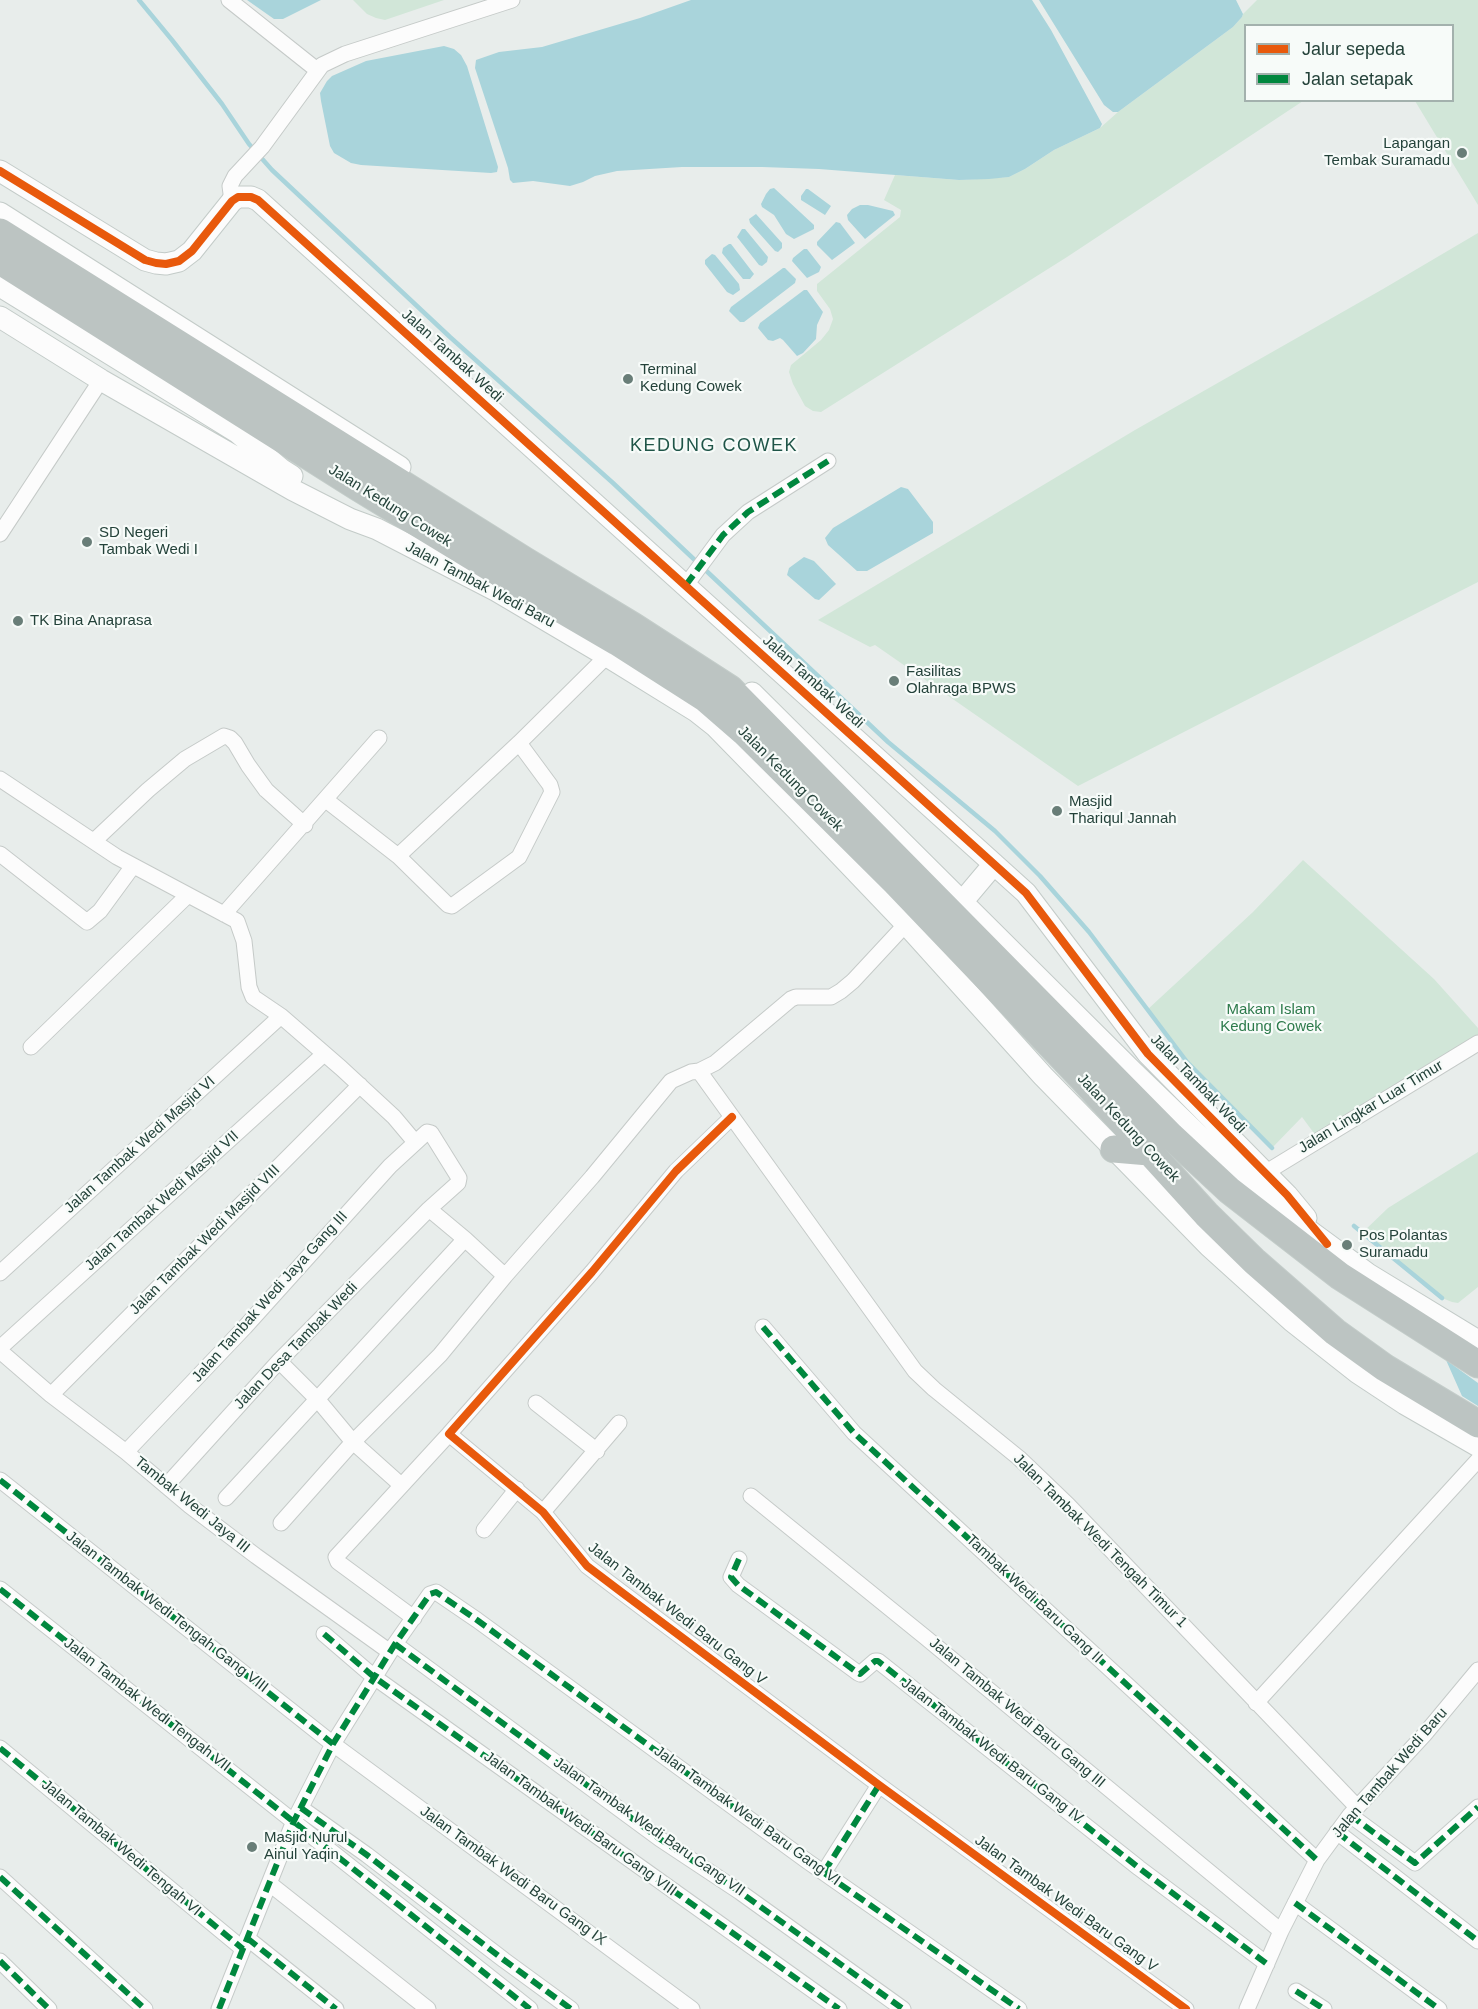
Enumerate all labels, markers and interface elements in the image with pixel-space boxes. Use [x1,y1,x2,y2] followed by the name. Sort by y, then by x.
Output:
[1244,24,1454,102] legend
[1302,39,1405,59] text: Jalur sepeda
[1302,69,1413,89] text: Jalan setapak
[1324,135,1450,170] place label: Lapangan Tembak Suramadu
[1455,146,1469,160] marker: Lapangan Tembak Suramadu
[397,306,507,406] street label: Jalan Tambak Wedi
[640,361,742,396] place label: Terminal Kedung Cowek
[621,372,635,386] marker: Terminal Kedung Cowek
[630,435,798,457] district label: KEDUNG COWEK
[325,461,455,551] street label: Jalan Kedung Cowek
[99,524,198,559] place label: SD Negeri Tambak Wedi I
[80,535,94,549] marker: SD Negeri Tambak Wedi I
[402,538,558,632] street label: Jalan Tambak Wedi Baru
[30,612,152,630] place label: TK Bina Anaprasa
[11,614,25,628] marker: TK Bina Anaprasa
[758,632,868,732] street label: Jalan Tambak Wedi
[906,663,1016,698] place label: Fasilitas Olahraga BPWS
[887,674,901,688] marker: Fasilitas Olahraga BPWS
[734,723,846,835] street label: Jalan Kedung Cowek
[1069,793,1177,828] place label: Masjid Thariqul Jannah
[1050,804,1064,818] marker: Masjid Thariqul Jannah
[1220,1001,1322,1036] park label: Makam Islam Kedung Cowek
[1146,1031,1250,1137] street label: Jalan Tambak Wedi
[1295,1057,1447,1157] street label: Jalan Lingkar Luar Timur
[1073,1070,1183,1186] street label: Jalan Kedung Cowek
[61,1073,219,1217] street label: Jalan Tambak Wedi Masjid VI
[81,1127,243,1275] street label: Jalan Tambak Wedi Masjid VII
[126,1161,284,1319] street label: Jalan Tambak Wedi Masjid VIII
[188,1208,352,1386] street label: Jalan Tambak Wedi Jaya Gang III
[1359,1227,1447,1262] place label: Pos Polantas Suramadu
[1340,1238,1354,1252] marker: Pos Polantas Suramadu
[231,1279,361,1413] street label: Jalan Desa Tambak Wedi
[1009,1450,1191,1632] street label: Jalan Tambak Wedi Tengah Timur 1
[131,1453,253,1557] street label: Tambak Wedi Jaya III
[62,1527,272,1697] street label: Jalan Tambak Wedi Tengah Gang VIII
[962,1531,1106,1667] street label: Tambak Wedi Baru Gang II
[584,1539,770,1689] street label: Jalan Tambak Wedi Baru Gang V
[60,1634,234,1776] street label: Jalan Tambak Wedi Tengah VII
[925,1634,1109,1792] street label: Jalan Tambak Wedi Baru Gang III
[898,1674,1086,1828] street label: Jalan Tambak Wedi Baru Gang IV
[1329,1704,1451,1842] street label: Jalan Tambak Wedi Baru
[650,1742,844,1890] street label: Jalan Tambak Wedi Baru Gang VI
[480,1748,680,1900] street label: Jalan Tambak Wedi Baru Gang VIII
[550,1754,748,1900] street label: Jalan Tambak Wedi Baru Gang VII
[38,1776,204,1920] street label: Jalan Tambak Wedi Tengah VI
[416,1802,610,1950] street label: Jalan Tambak Wedi Baru Gang IX
[264,1829,347,1864] place label: Masjid Nurul Ainul Yaqin
[971,1832,1161,1976] street label: Jalan Tambak Wedi Baru Gang V
[245,1840,259,1854] marker: Masjid Nurul Ainul Yaqin

